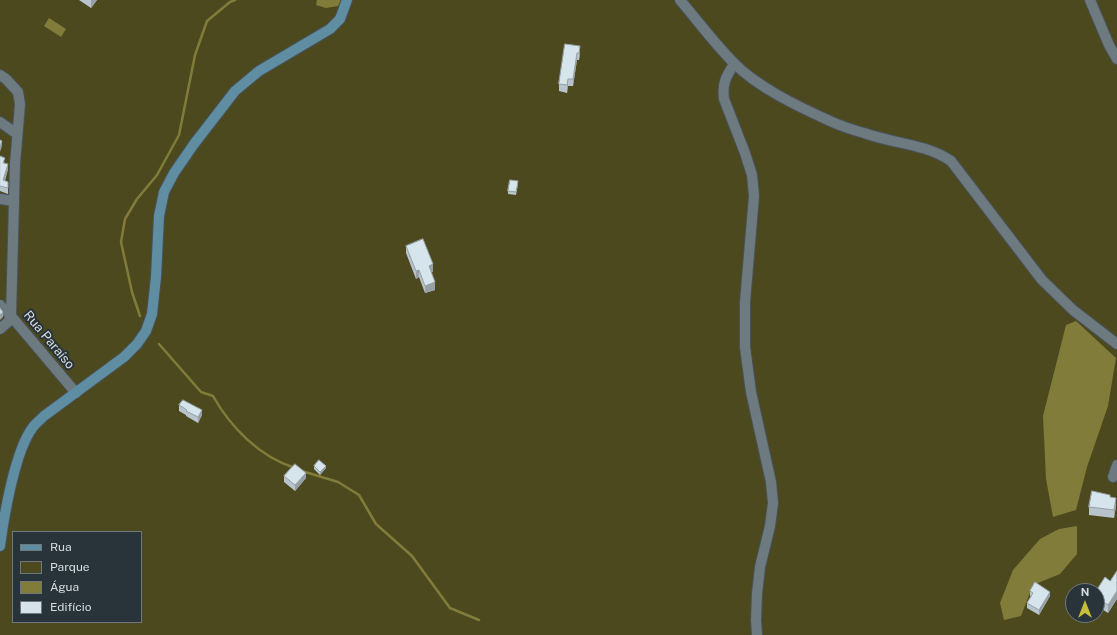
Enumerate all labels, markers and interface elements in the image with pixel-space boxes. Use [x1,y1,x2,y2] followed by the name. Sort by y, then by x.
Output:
[20,308,78,372] street label: Rua Paraíso
[12,531,142,623] legend
[50,540,72,554] text: Rua
[50,560,90,574] text: Parque
[50,580,79,594] text: Água
[1065,583,1105,623] north arrow
[1081,586,1089,598] text: N
[50,600,91,614] text: Edifício

